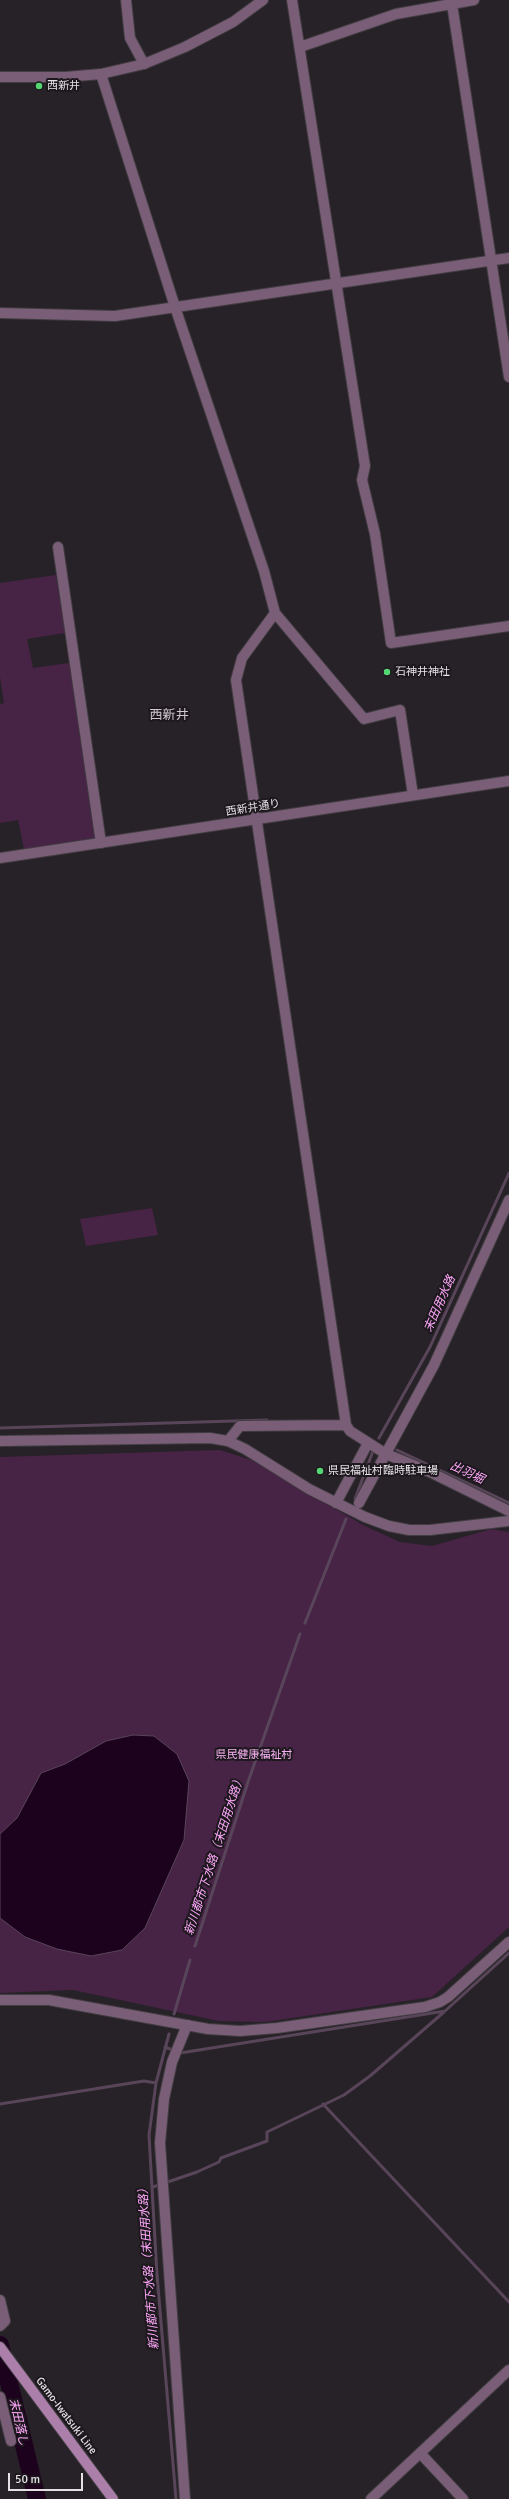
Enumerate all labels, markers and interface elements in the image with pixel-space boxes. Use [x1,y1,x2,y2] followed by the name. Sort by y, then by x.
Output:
[47,79,80,93] place label: 西新井
[34,81,44,91] marker: 西新井
[395,665,450,679] place label: 石神井神社
[382,667,392,677] marker: 石神井神社
[150,708,188,724] district label: 西新井
[225,797,281,819] street label: 西新井通り
[421,1274,459,1334] water label: 末田用水路
[448,1459,486,1487] water label: 出羽堀
[328,1464,438,1478] place label: 県民福祉村臨時駐車場
[315,1466,325,1476] marker: 県民福祉村臨時駐車場
[216,1748,292,1762] park label: 県民健康福祉村
[182,1773,248,1937] water label: 新川都市下水路（末田用水路）
[136,2182,162,2350] water label: 新川都市下水路（末田用水路）
[33,2375,99,2457] street label: Gamo-Iwatsuki Line
[6,2397,30,2447] water label: 末田落し
[10,2465,85,2491] scale bar
[15,2472,40,2487] text: 50 m

